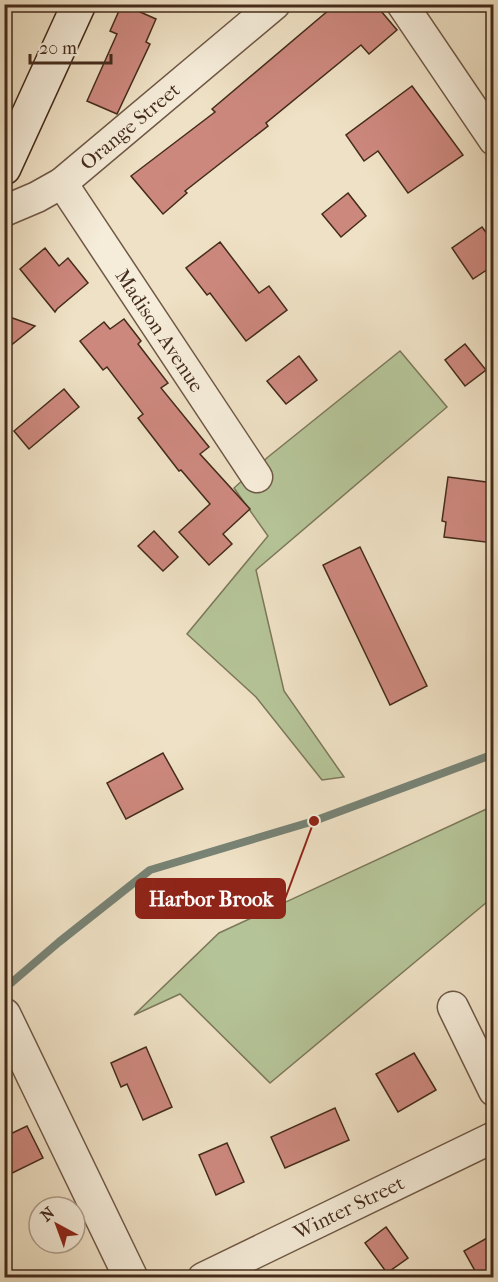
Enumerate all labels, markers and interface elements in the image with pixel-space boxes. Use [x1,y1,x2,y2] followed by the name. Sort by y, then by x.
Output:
[30,27,111,65] scale bar
[39,38,77,59] text: 20 m
[76,78,185,175] street label: Orange Street
[111,265,208,396] street label: Madison Avenue
[136,879,285,918] callout: Harbor Brook
[149,887,274,911] text: Harbor Brook
[289,1171,408,1245] street label: Winter Street
[27,1195,87,1255] north arrow
[37,1202,59,1225] text: N

